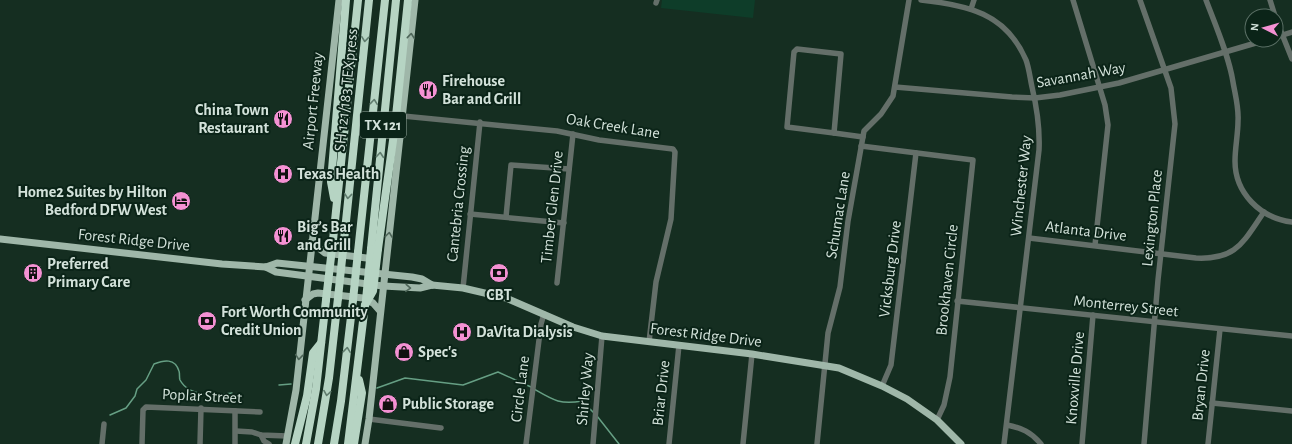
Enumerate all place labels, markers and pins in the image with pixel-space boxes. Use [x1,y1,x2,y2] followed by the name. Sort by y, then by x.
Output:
[442,73,521,107] place label: Firehouse Bar and Grill
[417,79,439,101] restaurant icon: Firehouse Bar and Grill
[195,102,270,136] place label: China Town Restaurant
[272,108,294,130] restaurant icon: China Town Restaurant
[272,163,294,185] hospital icon: Texas Health
[297,166,379,182] place label: Texas Health
[17,184,168,218] place label: Home2 Suites by Hilton Bedford DFW West
[170,190,192,212] hotel icon: Home2 Suites by Hilton Bedford DFW West
[297,219,353,253] place label: Big’s Bar and Grill
[272,225,294,247] restaurant icon: Big’s Bar and Grill
[47,256,131,291] place label: Preferred Primary Care
[22,262,44,284] building icon: Preferred Primary Care
[488,262,510,284] bank icon: CBT
[486,287,512,303] place label: CBT
[221,304,368,338] place label: Fort Worth Community Credit Union
[196,310,218,332] bank icon: Fort Worth Community Credit Union
[451,321,473,343] hospital icon: DaVita Dialysis
[476,324,573,341] place label: DaVita Dialysis
[393,341,415,363] shop icon: Spec's
[418,344,457,360] place label: Spec's
[377,393,399,415] shop icon: Public Storage
[402,396,495,412] place label: Public Storage

